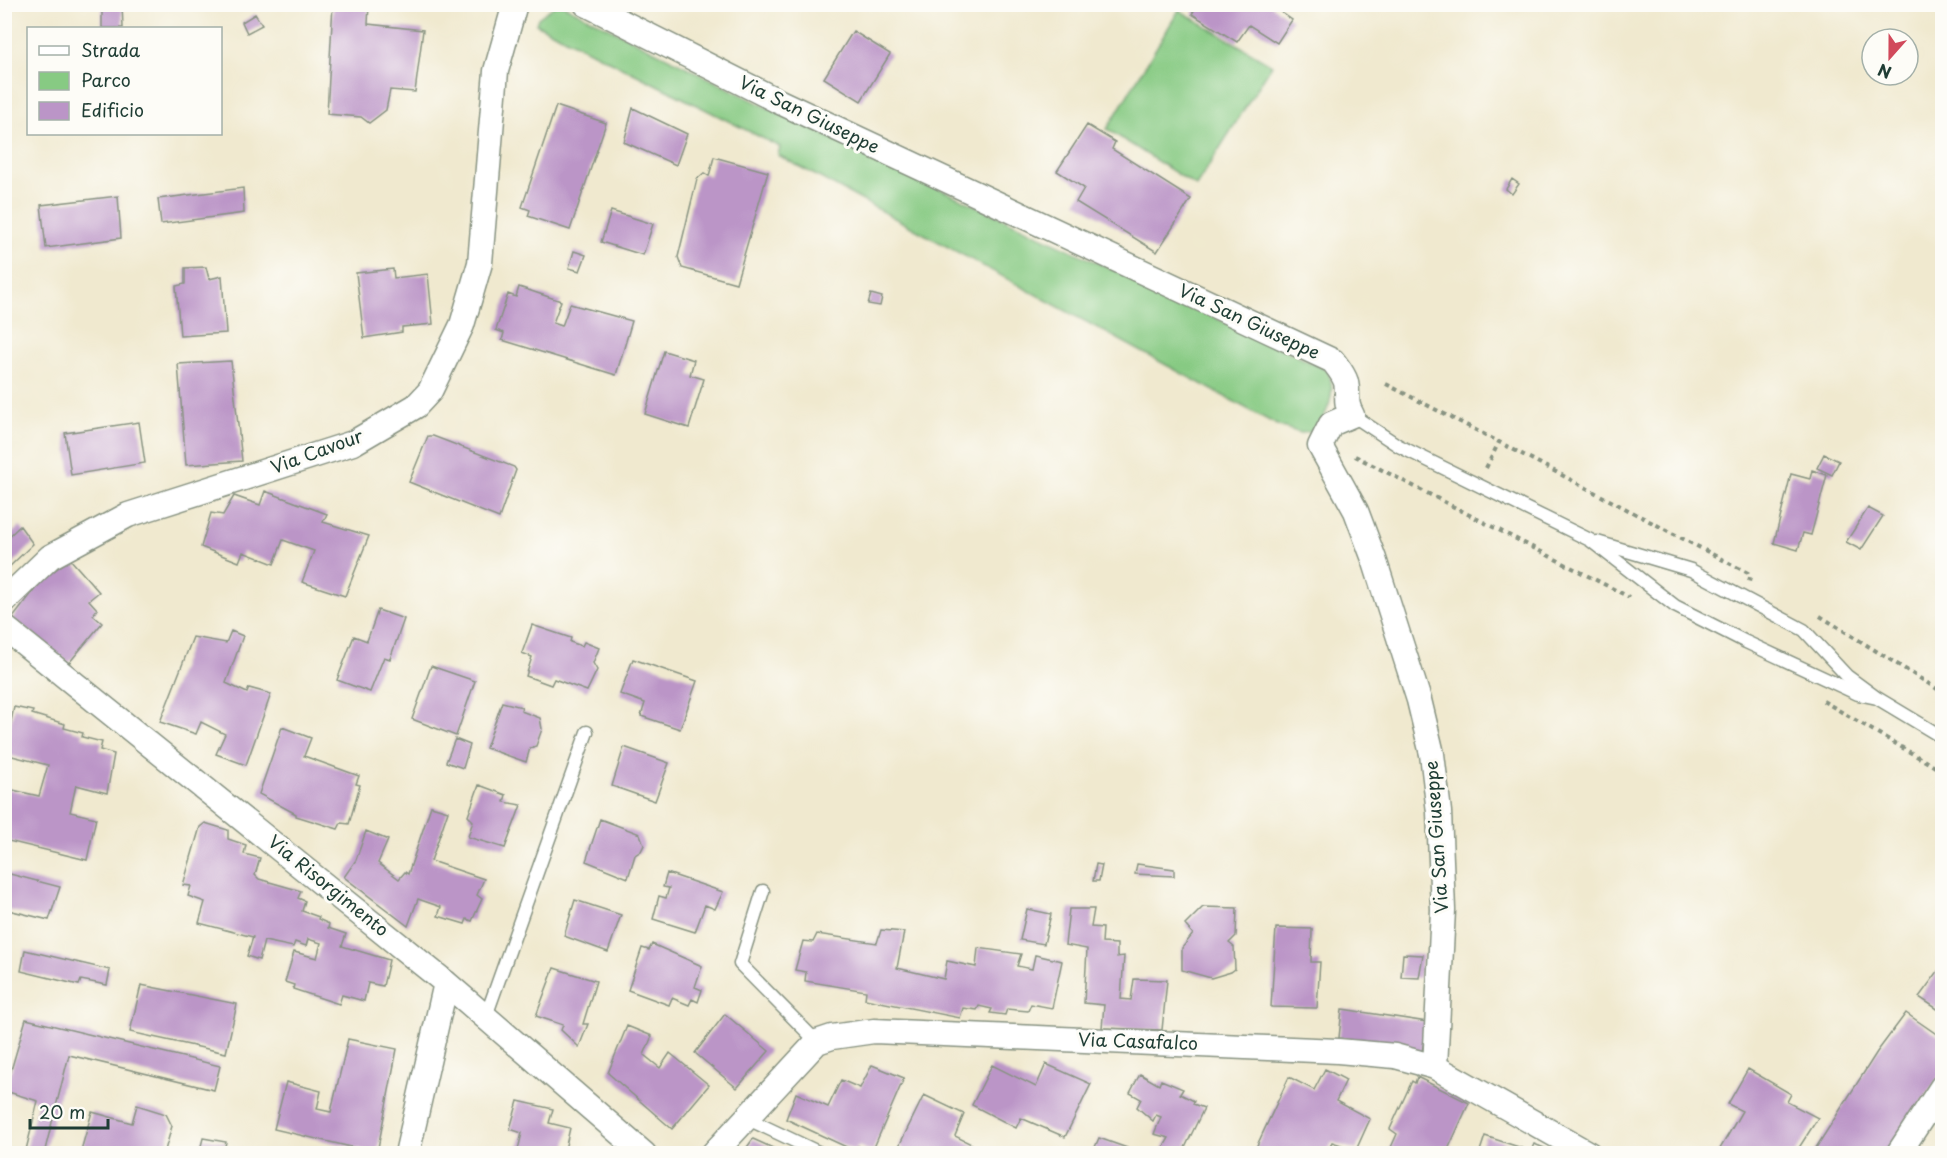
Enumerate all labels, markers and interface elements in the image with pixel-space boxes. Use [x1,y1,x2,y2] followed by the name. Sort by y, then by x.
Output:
[27,27,222,135] legend
[1860,27,1920,87] north arrow
[81,36,141,63] text: Strada
[1874,58,1894,85] text: N
[81,66,131,93] text: Parco
[735,68,884,159] street label: Via San Giuseppe
[81,96,144,123] text: Edificio
[1174,276,1325,365] street label: Via San Giuseppe
[266,421,367,480] street label: Via Cavour
[1417,760,1454,914] street label: Via San Giuseppe
[263,828,395,942] street label: Via Risorgimento
[1078,1025,1199,1056] street label: Via Casafalco
[30,1092,108,1130] scale bar
[39,1098,85,1125] text: 20 m

